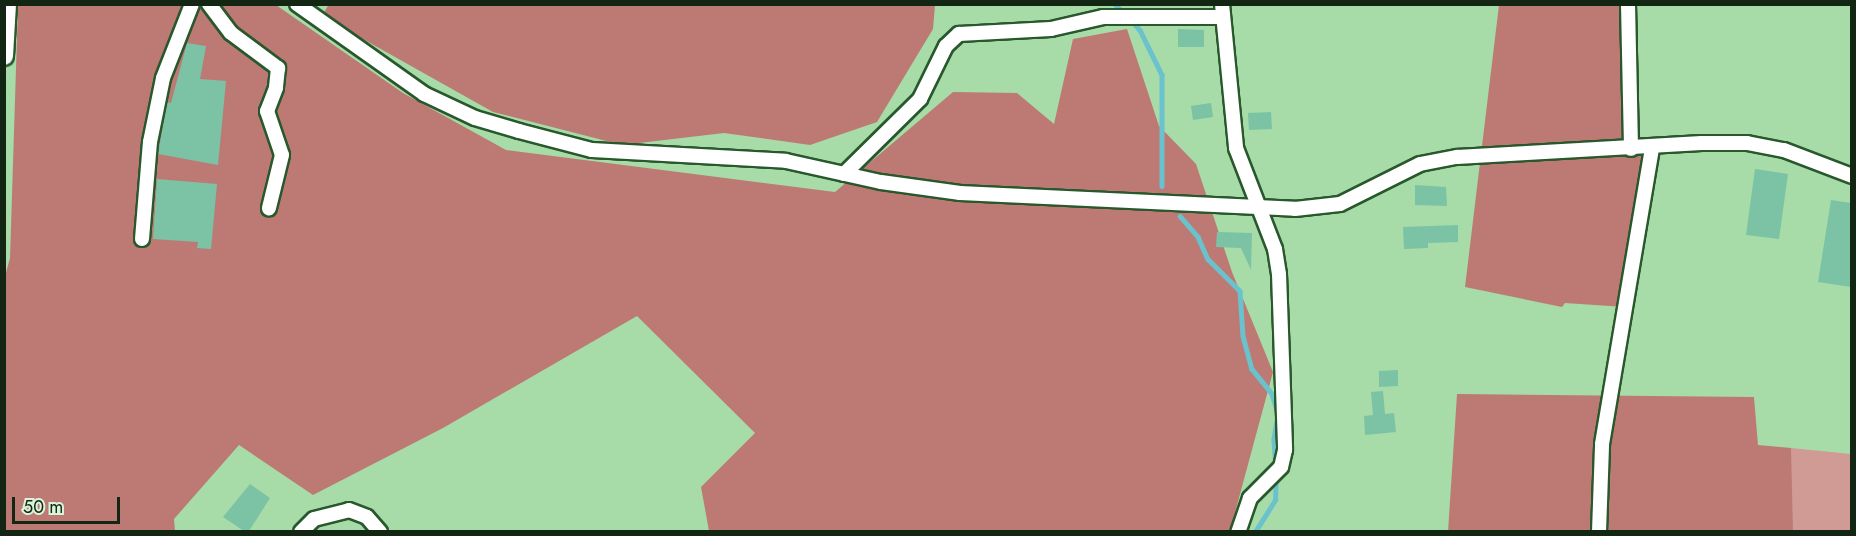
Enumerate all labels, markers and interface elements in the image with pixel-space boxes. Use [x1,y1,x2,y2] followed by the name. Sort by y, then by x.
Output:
[15,485,123,523] scale bar
[23,494,63,520] text: 50 m

